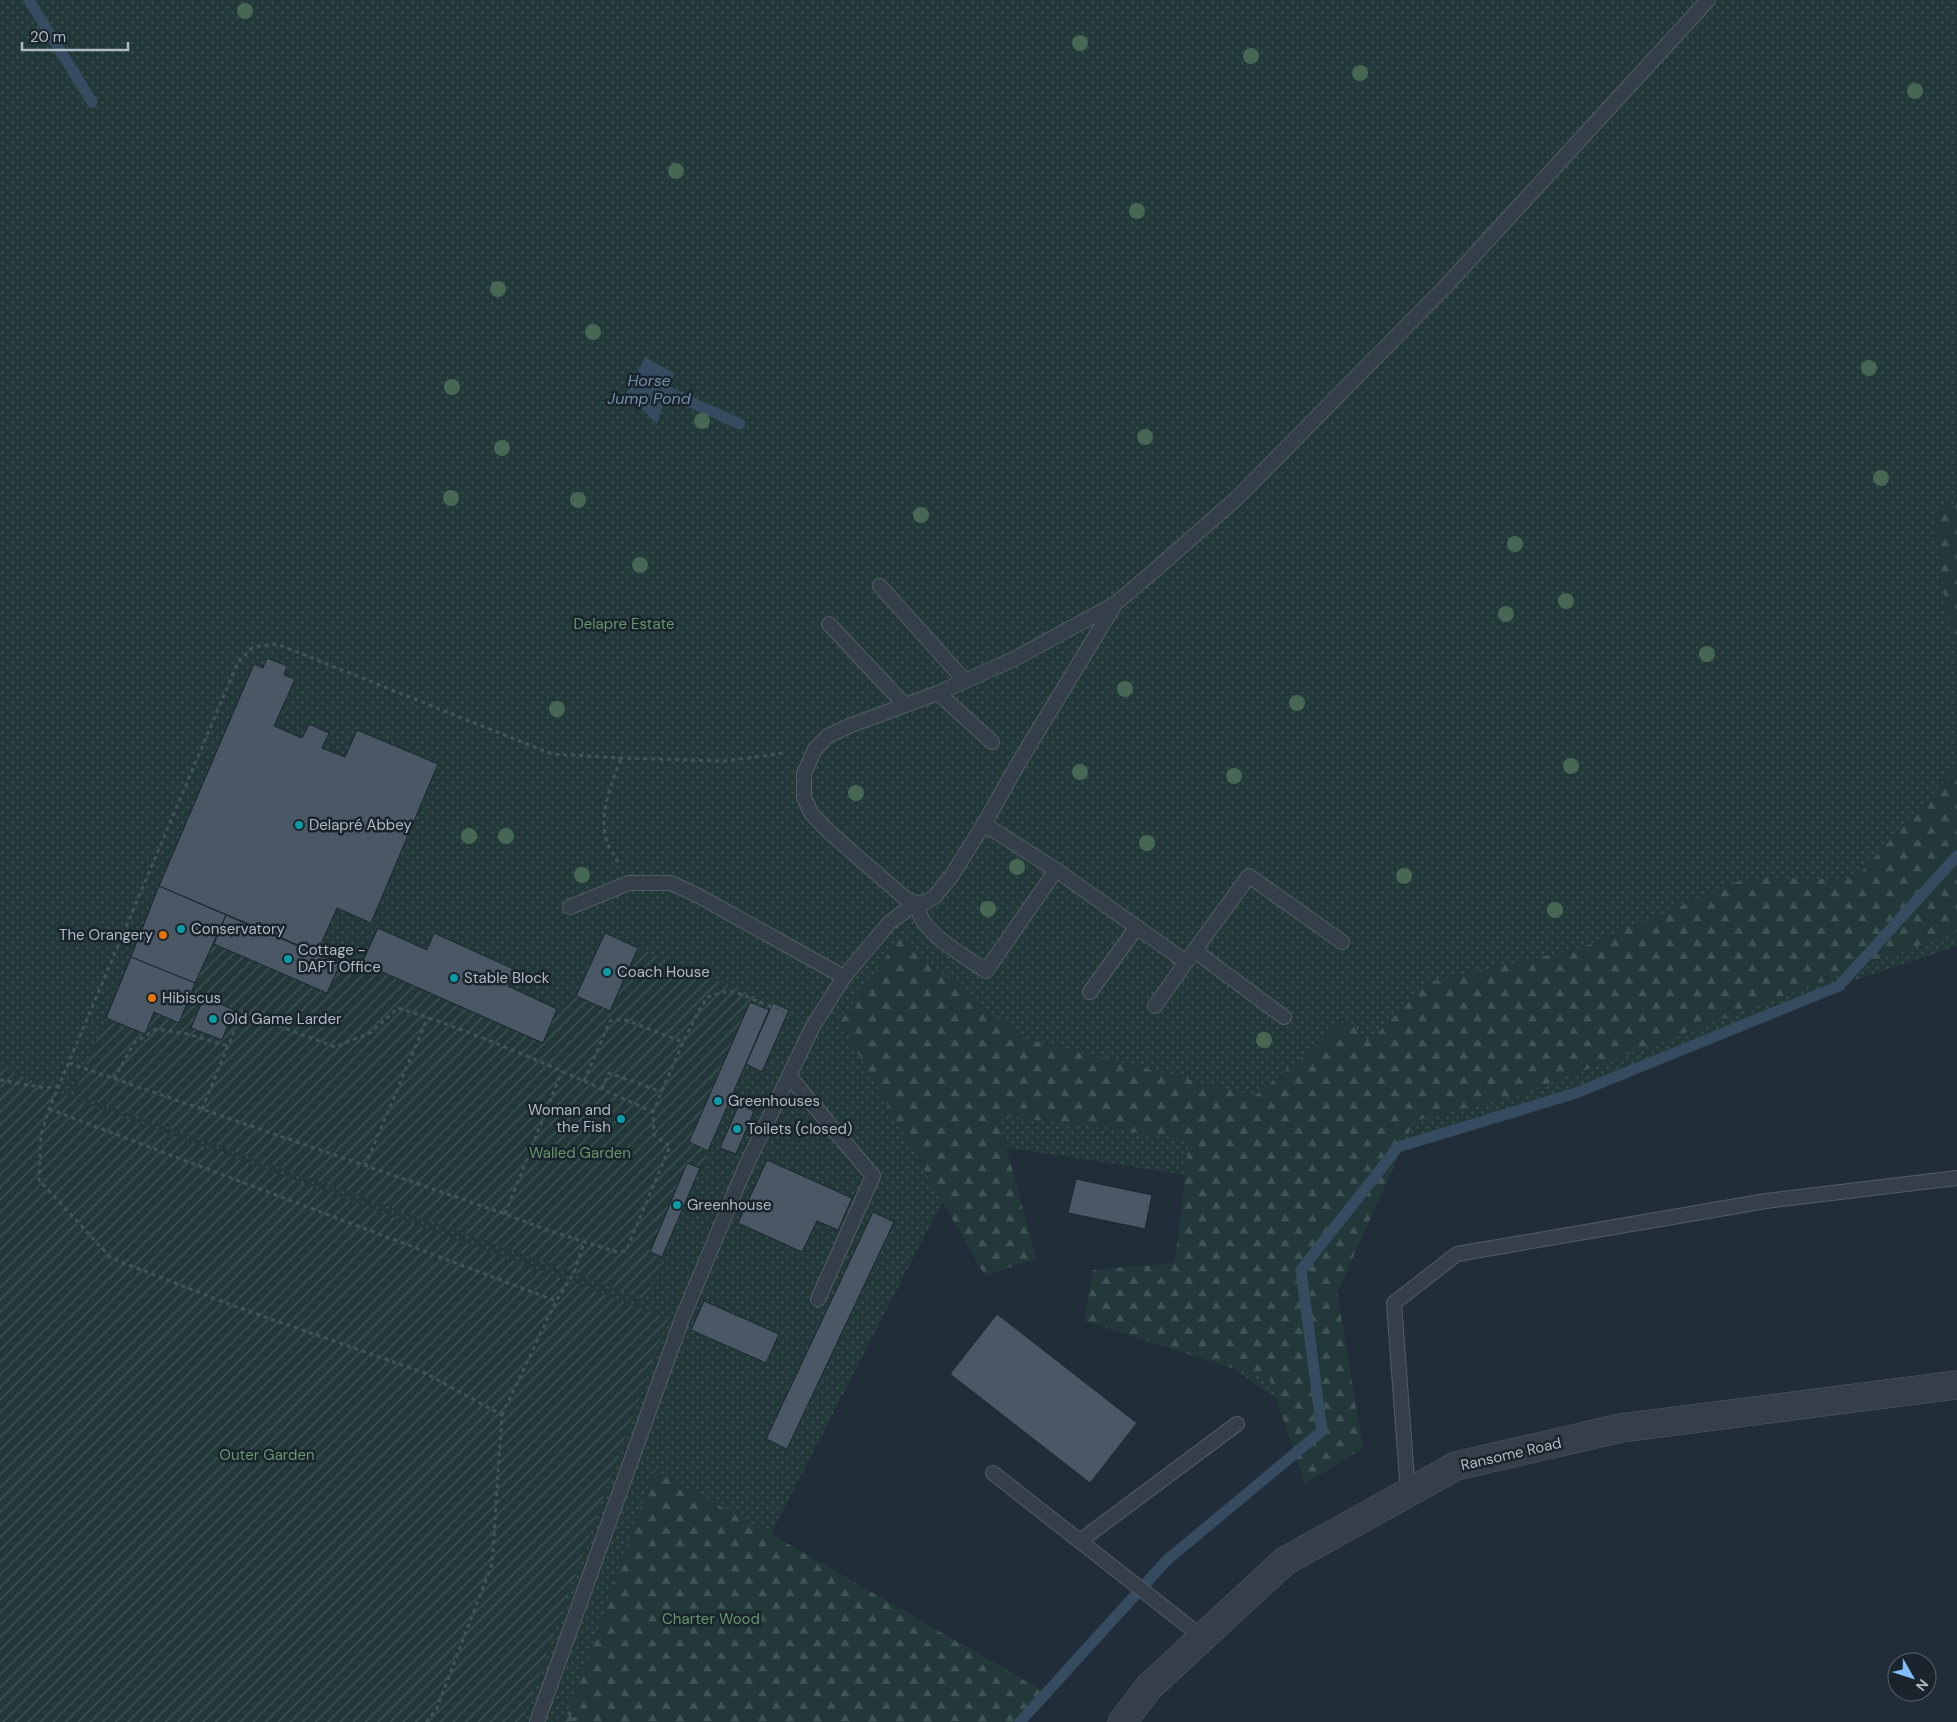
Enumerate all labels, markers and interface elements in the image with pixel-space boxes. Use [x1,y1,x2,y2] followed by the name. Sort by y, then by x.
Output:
[22,20,129,52] scale bar
[30,27,66,47] text: 20 m
[607,370,692,409] water label: Horse Jump Pond
[573,614,675,634] park label: Delapre Estate
[309,815,412,835] place label: Delapré Abbey
[293,819,305,831] marker: Delapré Abbey
[191,919,285,939] place label: Conservatory
[175,923,187,935] marker: Conservatory
[59,925,154,945] place label: The Orangery
[157,929,169,941] marker: The Orangery
[298,940,381,977] place label: Cottage - DAPT Office
[282,953,294,965] marker: Cottage - DAPT Office
[617,962,710,982] place label: Coach House
[601,966,613,978] marker: Coach House
[464,968,550,988] place label: Stable Block
[448,972,460,984] marker: Stable Block
[162,988,221,1008] place label: Hibiscus
[146,992,158,1004] marker: Hibiscus
[223,1009,342,1029] place label: Old Game Larder
[207,1013,219,1025] marker: Old Game Larder
[728,1091,820,1111] place label: Greenhouses
[712,1095,724,1107] marker: Greenhouses
[528,1100,611,1137] place label: Woman and the Fish
[615,1113,627,1125] marker: Woman and the Fish
[747,1119,852,1139] place label: Toilets (closed)
[731,1123,743,1135] marker: Toilets (closed)
[529,1143,631,1163] park label: Walled Garden
[687,1195,771,1215] place label: Greenhouse
[671,1199,683,1211] marker: Greenhouse
[1459,1433,1563,1475] street label: Ransome Road
[219,1445,315,1465] park label: Outer Garden
[662,1609,760,1629] park label: Charter Wood
[1887,1652,1937,1702] north arrow
[1912,1676,1932,1695] text: N

